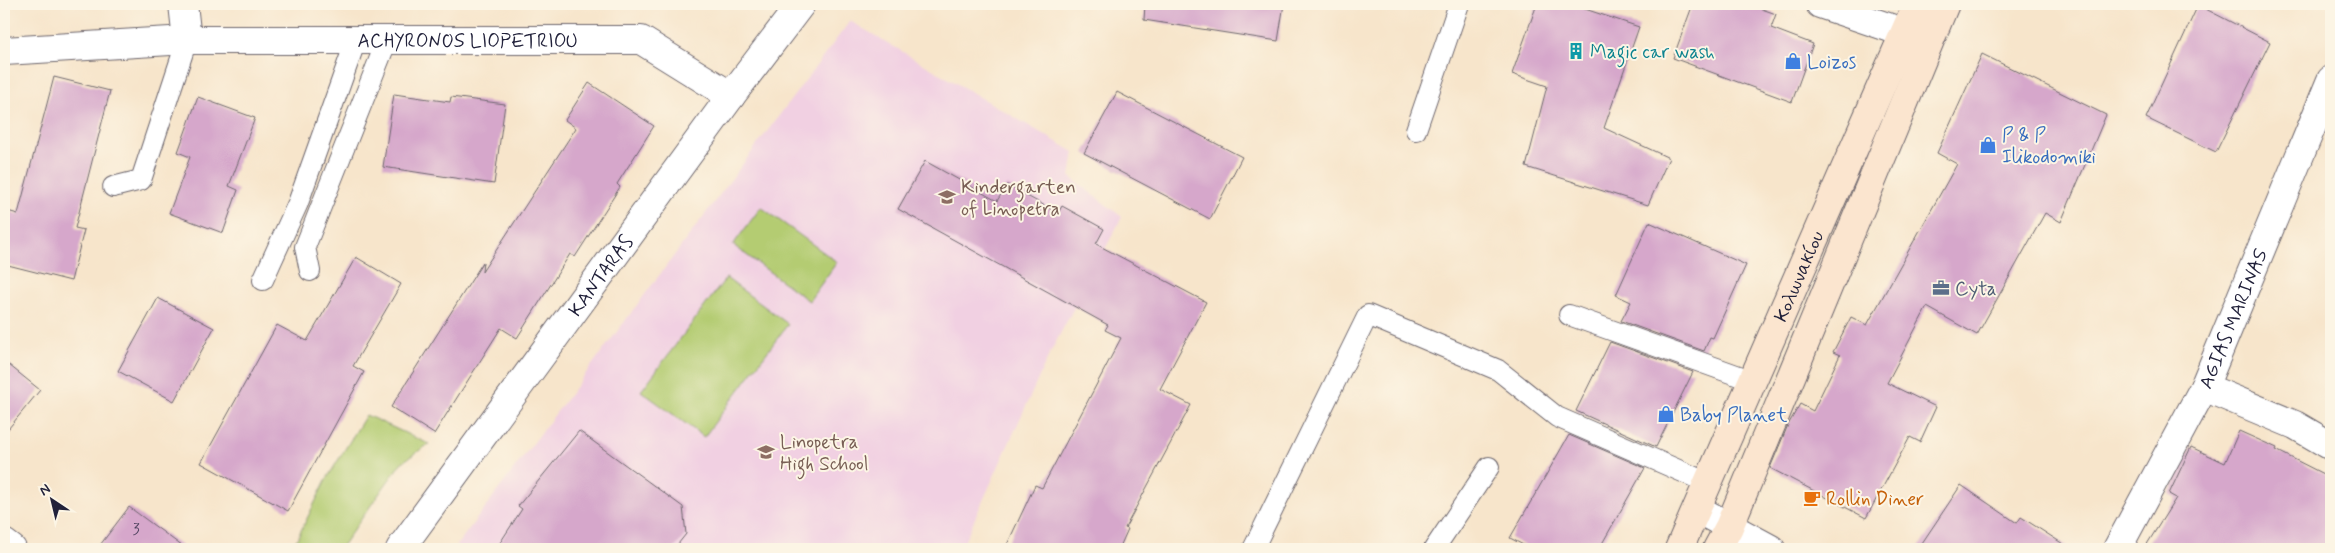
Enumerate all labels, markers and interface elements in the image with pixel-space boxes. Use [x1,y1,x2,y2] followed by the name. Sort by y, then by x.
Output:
[358,29,578,54] street label: ACHYRONOS LIOPETRIOU
[1590,40,1715,68] place label: Magic car wash
[1566,41,1586,61] building icon: Magic car wash
[1807,50,1856,75] place label: Loizos
[1783,51,1803,71] shop icon: Loizos
[2002,123,2096,170] place label: P & P Ilikodomiki
[1978,135,1998,155] shop icon: P & P Ilikodomiki
[961,175,1076,222] place label: Kindergarten of Linopetra
[937,187,957,207] school or university icon: Kindergarten of Linopetra
[1769,227,1830,326] street label: Κολωνακίου
[563,230,639,322] street label: KANTARAS
[2194,245,2274,393] street label: AGIAS MARINAS
[1955,277,1997,302] place label: Cyta
[1931,278,1951,298] office icon: Cyta
[1680,403,1787,428] place label: Baby Planet
[1656,404,1676,424] shop icon: Baby Planet
[780,430,869,480] place label: Linopetra High School
[756,442,776,462] school or university icon: Linopetra High School
[28,476,78,526] north arrow
[36,480,54,500] text: N
[1826,487,1924,512] place label: Rollin Diner
[1802,488,1822,508] cafe icon: Rollin Diner
[132,519,140,540] house number: 3

